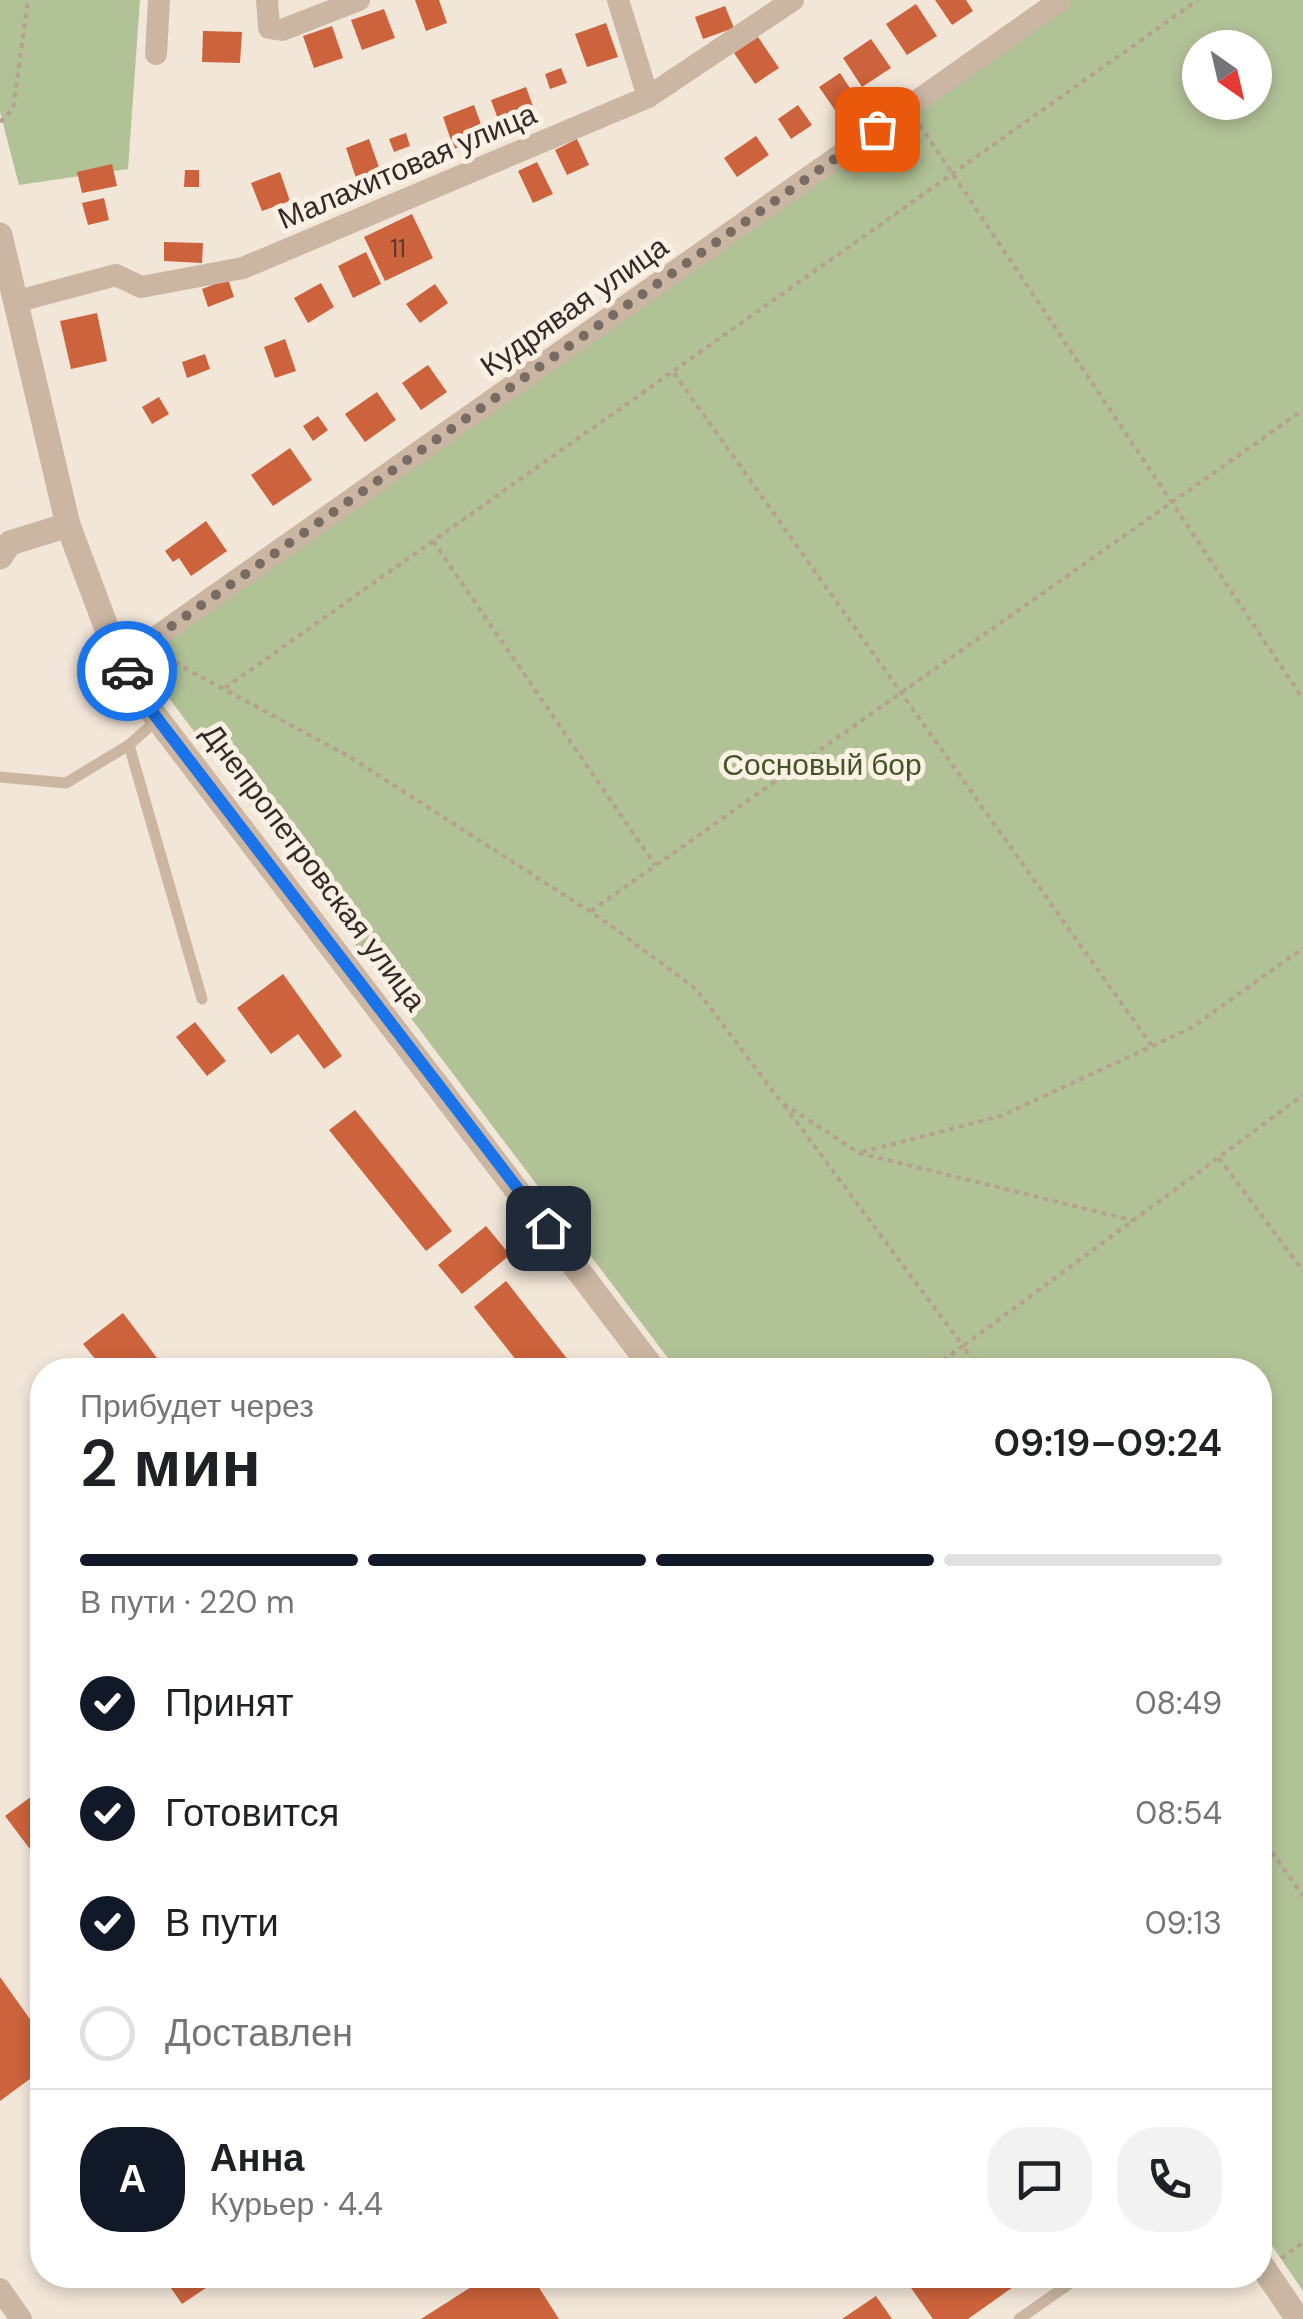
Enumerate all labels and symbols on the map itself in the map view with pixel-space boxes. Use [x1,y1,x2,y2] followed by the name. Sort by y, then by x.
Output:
[1182,30,1272,120] north arrow
[835,87,920,172] pin
[272,94,542,238] street label: Малахитовая улица
[472,227,676,385] street label: Кудрявая улица
[390,232,406,265] house number: 11
[77,621,177,721] courier
[193,716,435,1019] street label: Днепропетровская улица
[722,745,922,784] park label: Сосновый бор
[506,1186,591,1271] pin

